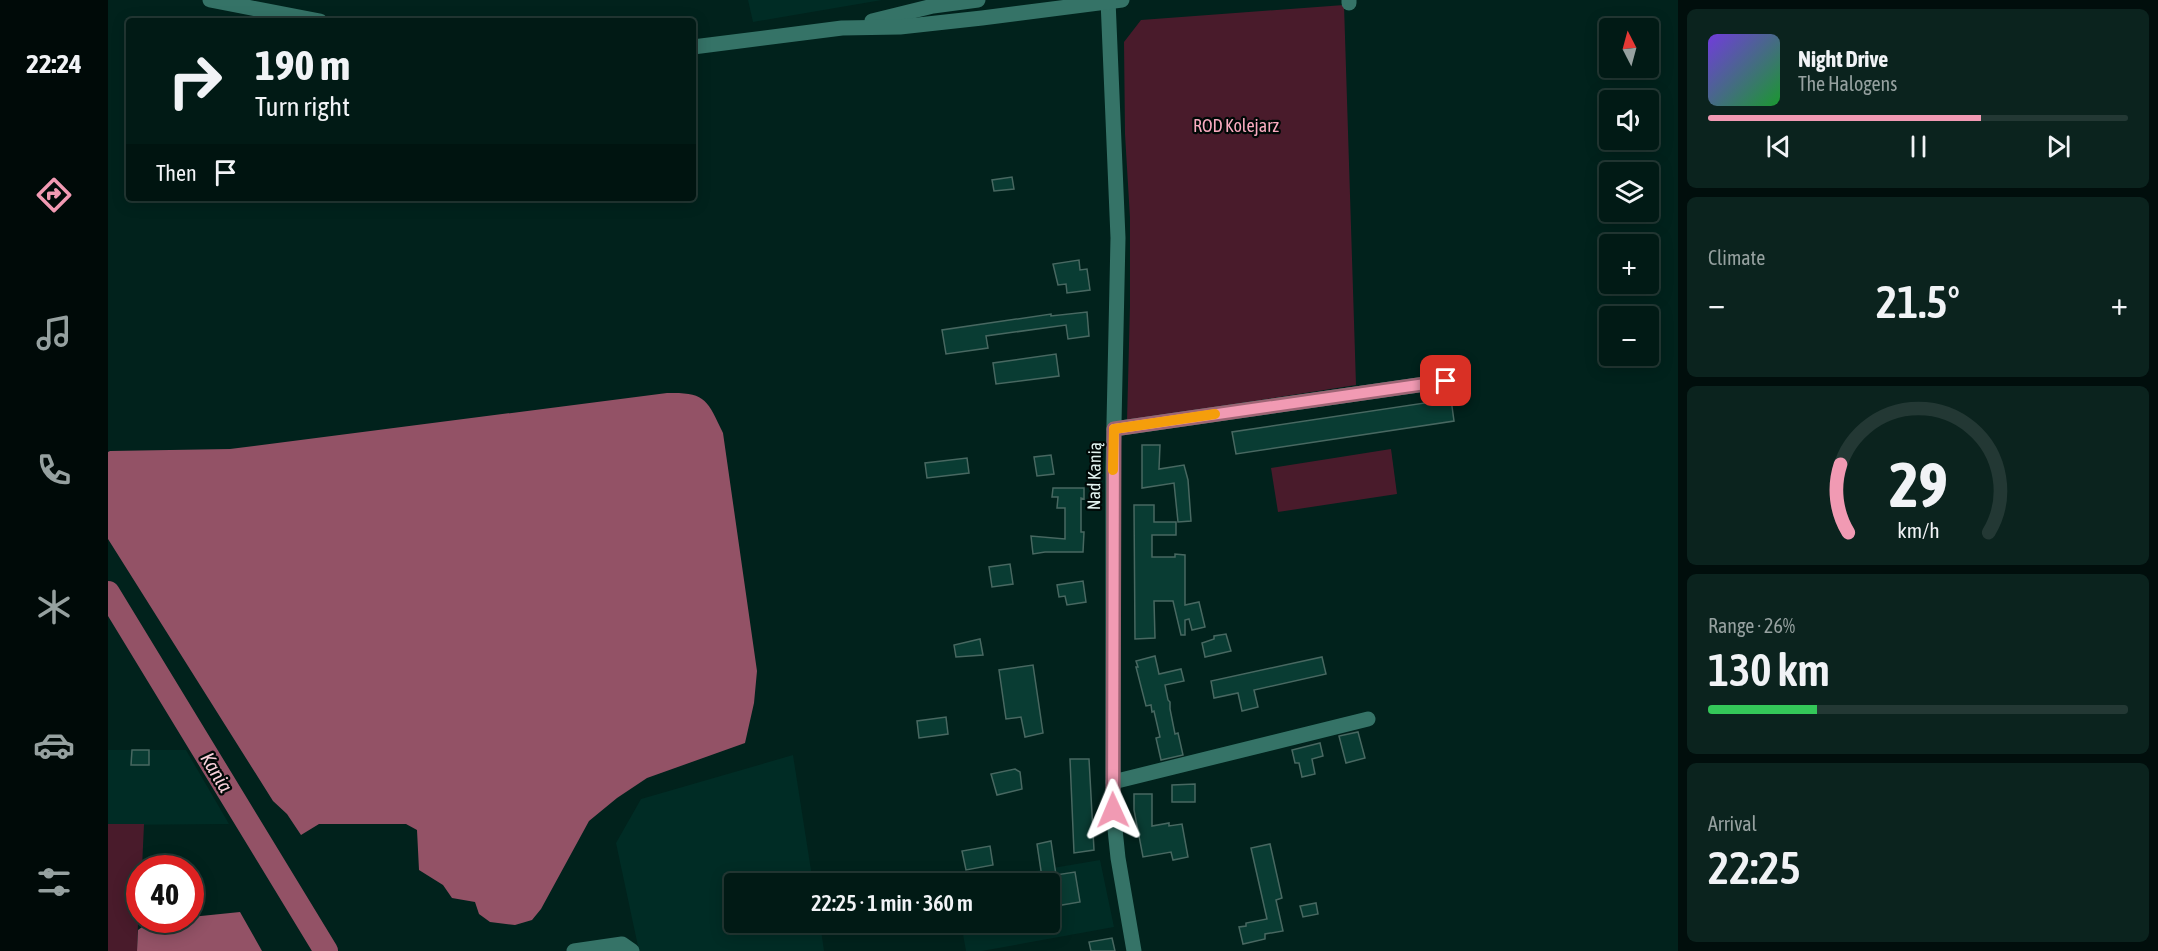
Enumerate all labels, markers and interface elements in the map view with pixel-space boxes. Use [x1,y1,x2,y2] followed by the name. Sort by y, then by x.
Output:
[1599,18,1659,78] north arrow
[1599,18,1659,366] map controls
[255,41,350,89] text: 190 m
[156,42,234,120] icon: right
[1798,46,1888,72] text: Night Drive
[26,48,82,79] text: 22:24
[1798,72,1897,95] text: The Halogens
[1599,90,1659,150] button: sound
[255,91,350,122] text: Turn right
[1193,115,1279,136] park label: ROD Kolejarz
[1762,130,1795,163] icon: previous
[1902,130,1935,163] icon: pause
[2042,130,2075,163] icon: next
[209,156,242,189] icon: arrive
[156,160,197,186] text: Then
[1599,162,1659,222] button: layers
[33,174,75,216] icon: directions
[1599,234,1659,294] button: +
[1708,246,1765,269] text: Climate
[1876,276,1960,328] text: 21.5°
[1708,284,1725,322] text: −
[2111,284,2128,322] text: +
[1599,306,1659,366] button: −
[33,312,75,354] icon: music
[1420,355,1471,406] pin
[1429,364,1462,397] icon: arrive
[1083,442,1105,510] street label: Nad Kanią
[33,449,75,491] icon: phone
[1889,449,1947,520] text: 29
[1897,518,1939,543] text: km/h
[33,586,75,628] icon: climate
[1708,614,1795,637] text: Range · 26%
[1708,644,1830,696] text: 130 km
[33,724,75,766] icon: car
[196,748,238,796] water label: Kania
[1081,778,1145,842] position arrow
[1708,812,1757,835] text: Arrival
[1708,842,1801,894] text: 22:25
[126,855,204,933] speed limit sign: 40
[33,861,75,903] icon: filters
[811,890,973,916] text: 22:25 · 1 min · 360 m

